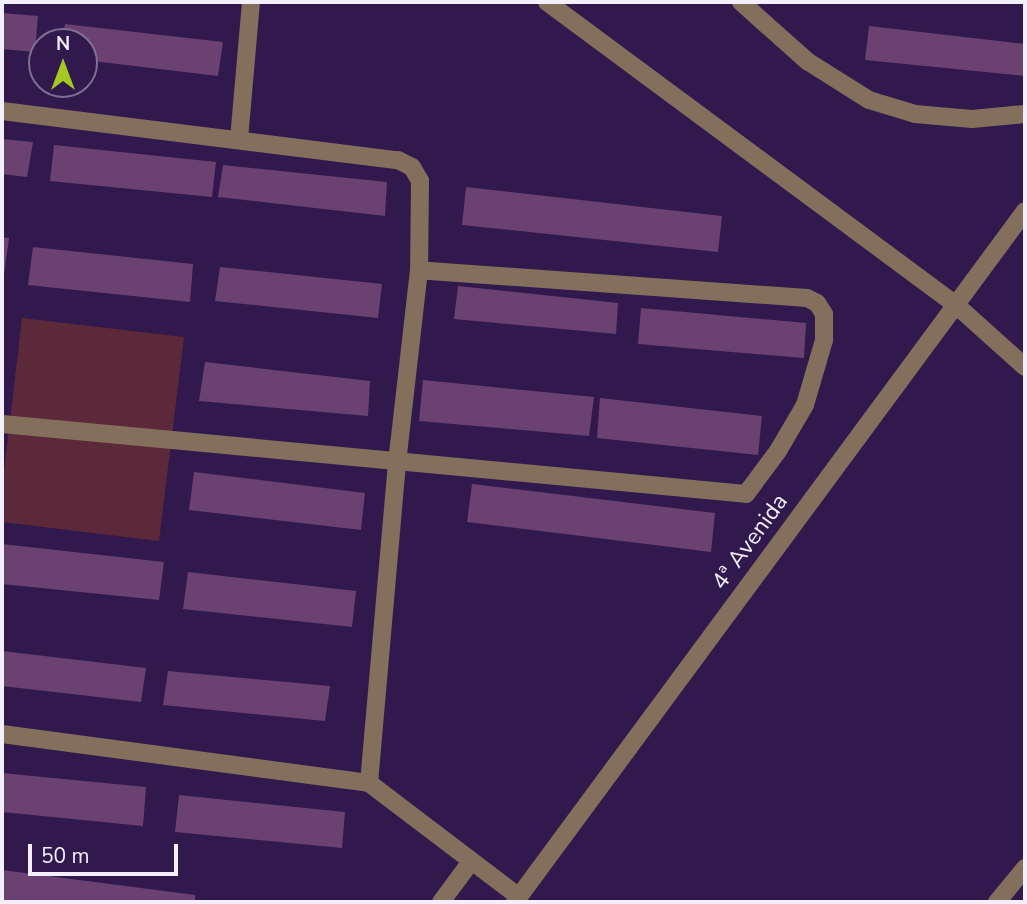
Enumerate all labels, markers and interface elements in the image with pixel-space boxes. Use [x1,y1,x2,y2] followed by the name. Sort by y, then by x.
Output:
[28,28,98,98] north arrow
[56,31,70,57] text: N
[706,489,794,595] street label: 4ª Avenida
[32,830,182,874] scale bar
[41,842,90,870] text: 50 m

